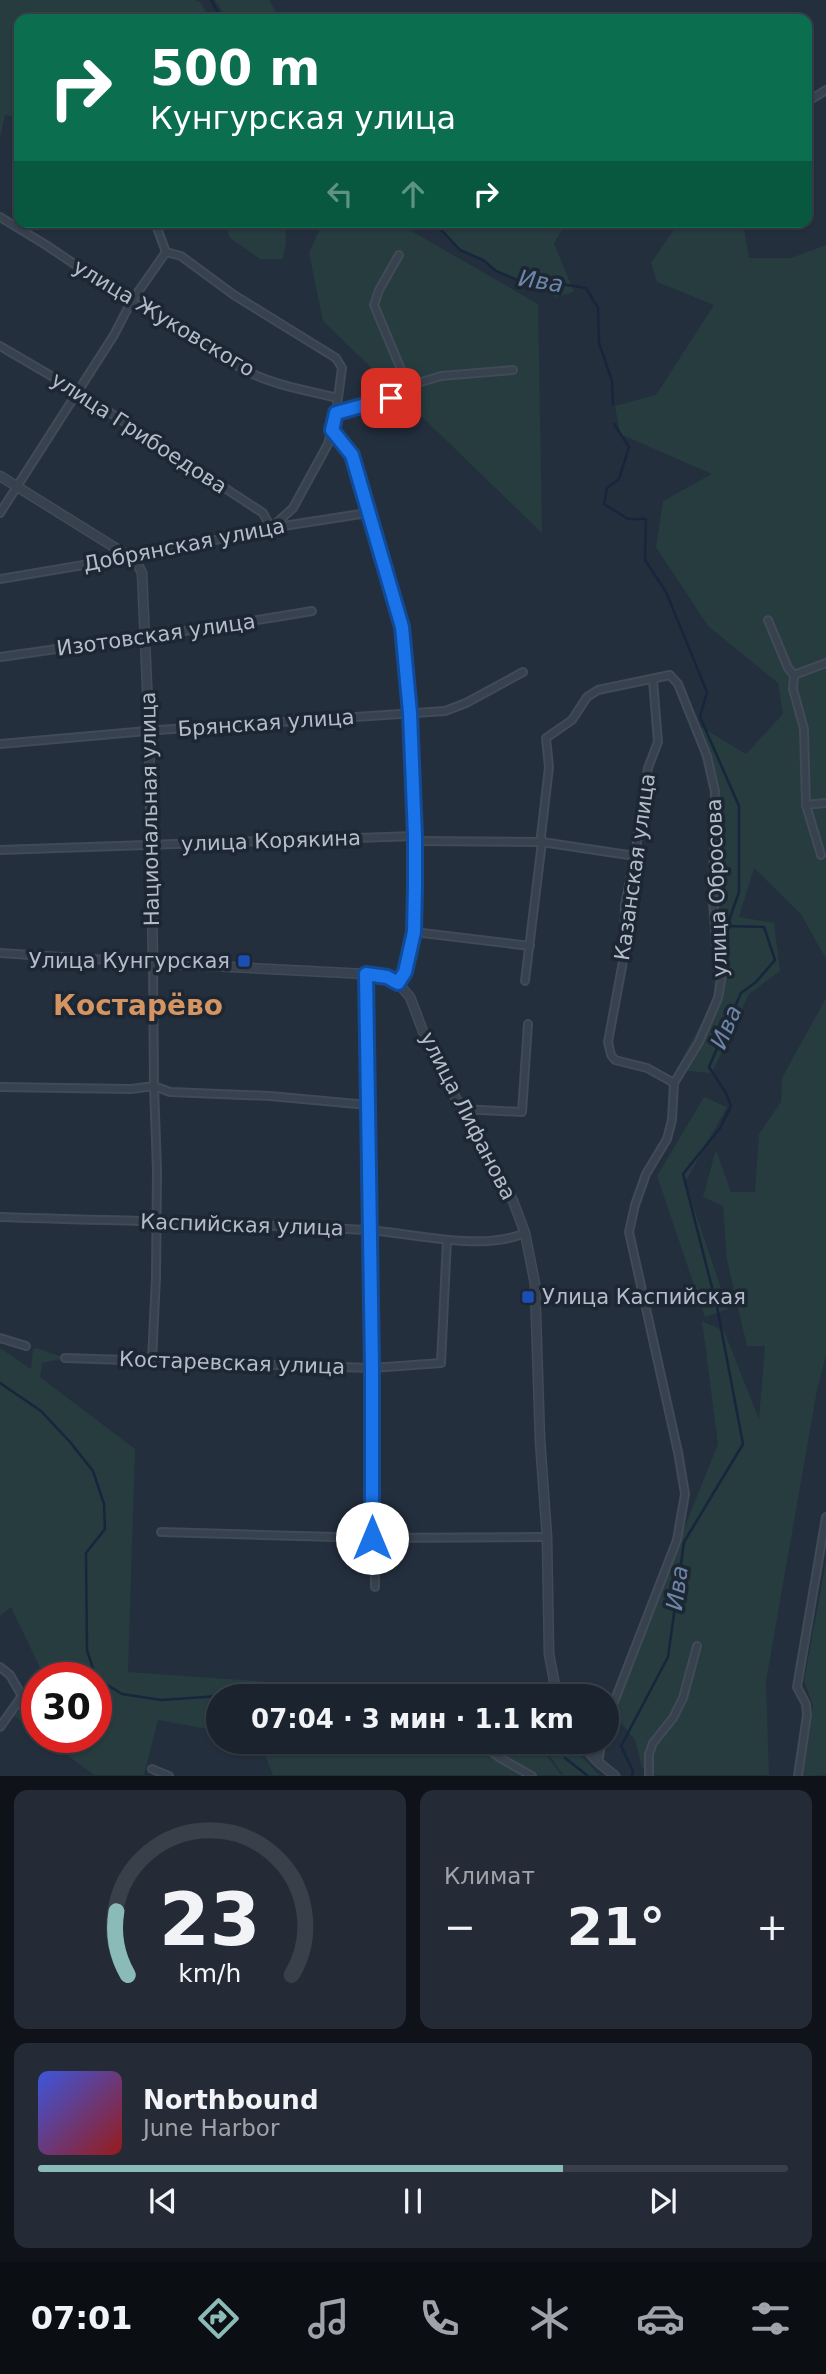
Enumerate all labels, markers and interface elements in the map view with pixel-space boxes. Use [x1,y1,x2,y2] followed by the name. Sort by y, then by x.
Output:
[150,40,320,97] text: 500 m
[35,42,126,133] icon: right
[150,99,456,137] text: Кунгурская улица
[321,175,359,213] icon: left
[394,175,432,213] icon: ahead
[467,175,505,213] icon: right
[69,254,259,382] street label: улица Жуковского
[517,265,565,297] water label: Ива
[47,367,231,499] street label: улица Грибоедова
[361,368,421,428] pin
[372,379,410,417] icon: arrive
[81,514,287,576] street label: Добрянская улица
[55,609,257,661] street label: Изотовская улица
[136,692,164,926] street label: Национальная улица
[177,705,355,741] street label: Брянская улица
[610,772,660,962] street label: Казанская улица
[702,798,732,978] street label: улица Обросова
[181,826,361,856] street label: улица Корякина
[29,949,230,973] place label: Улица Кунгурская
[236,953,252,969] marker: Улица Кунгурская
[53,989,223,1022] district label: Костарёво
[705,1001,747,1053] water label: Ива
[415,1028,521,1204] street label: улица Лифанова
[140,1209,344,1241] street label: Каспийская улица
[542,1285,746,1309] place label: Улица Каспийская
[520,1289,536,1305] marker: Улица Каспийская
[119,1347,345,1379] street label: Костаревская улица
[335,1501,409,1575] position arrow
[661,1564,693,1612] water label: Ива
[21,1662,112,1753] speed limit sign: 30
[251,1704,574,1734] text: 07:04 · 3 мин · 1.1 km
[444,1863,535,1889] text: Климат
[159,1878,261,1963] text: 23
[567,1897,665,1957] text: 21°
[444,1905,476,1949] text: −
[756,1905,788,1949] text: +
[178,1959,242,1988] text: km/h
[143,2085,319,2115] text: Northbound
[143,2115,279,2141] text: June Harbor
[144,2182,182,2220] icon: previous
[394,2182,432,2220] icon: pause
[644,2182,682,2220] icon: next
[194,2294,243,2343] icon: directions
[304,2294,353,2343] icon: music
[415,2294,464,2343] icon: phone
[525,2294,574,2343] icon: climate
[636,2294,685,2343] icon: car
[746,2294,795,2343] icon: filters
[31,2299,133,2337] text: 07:01

